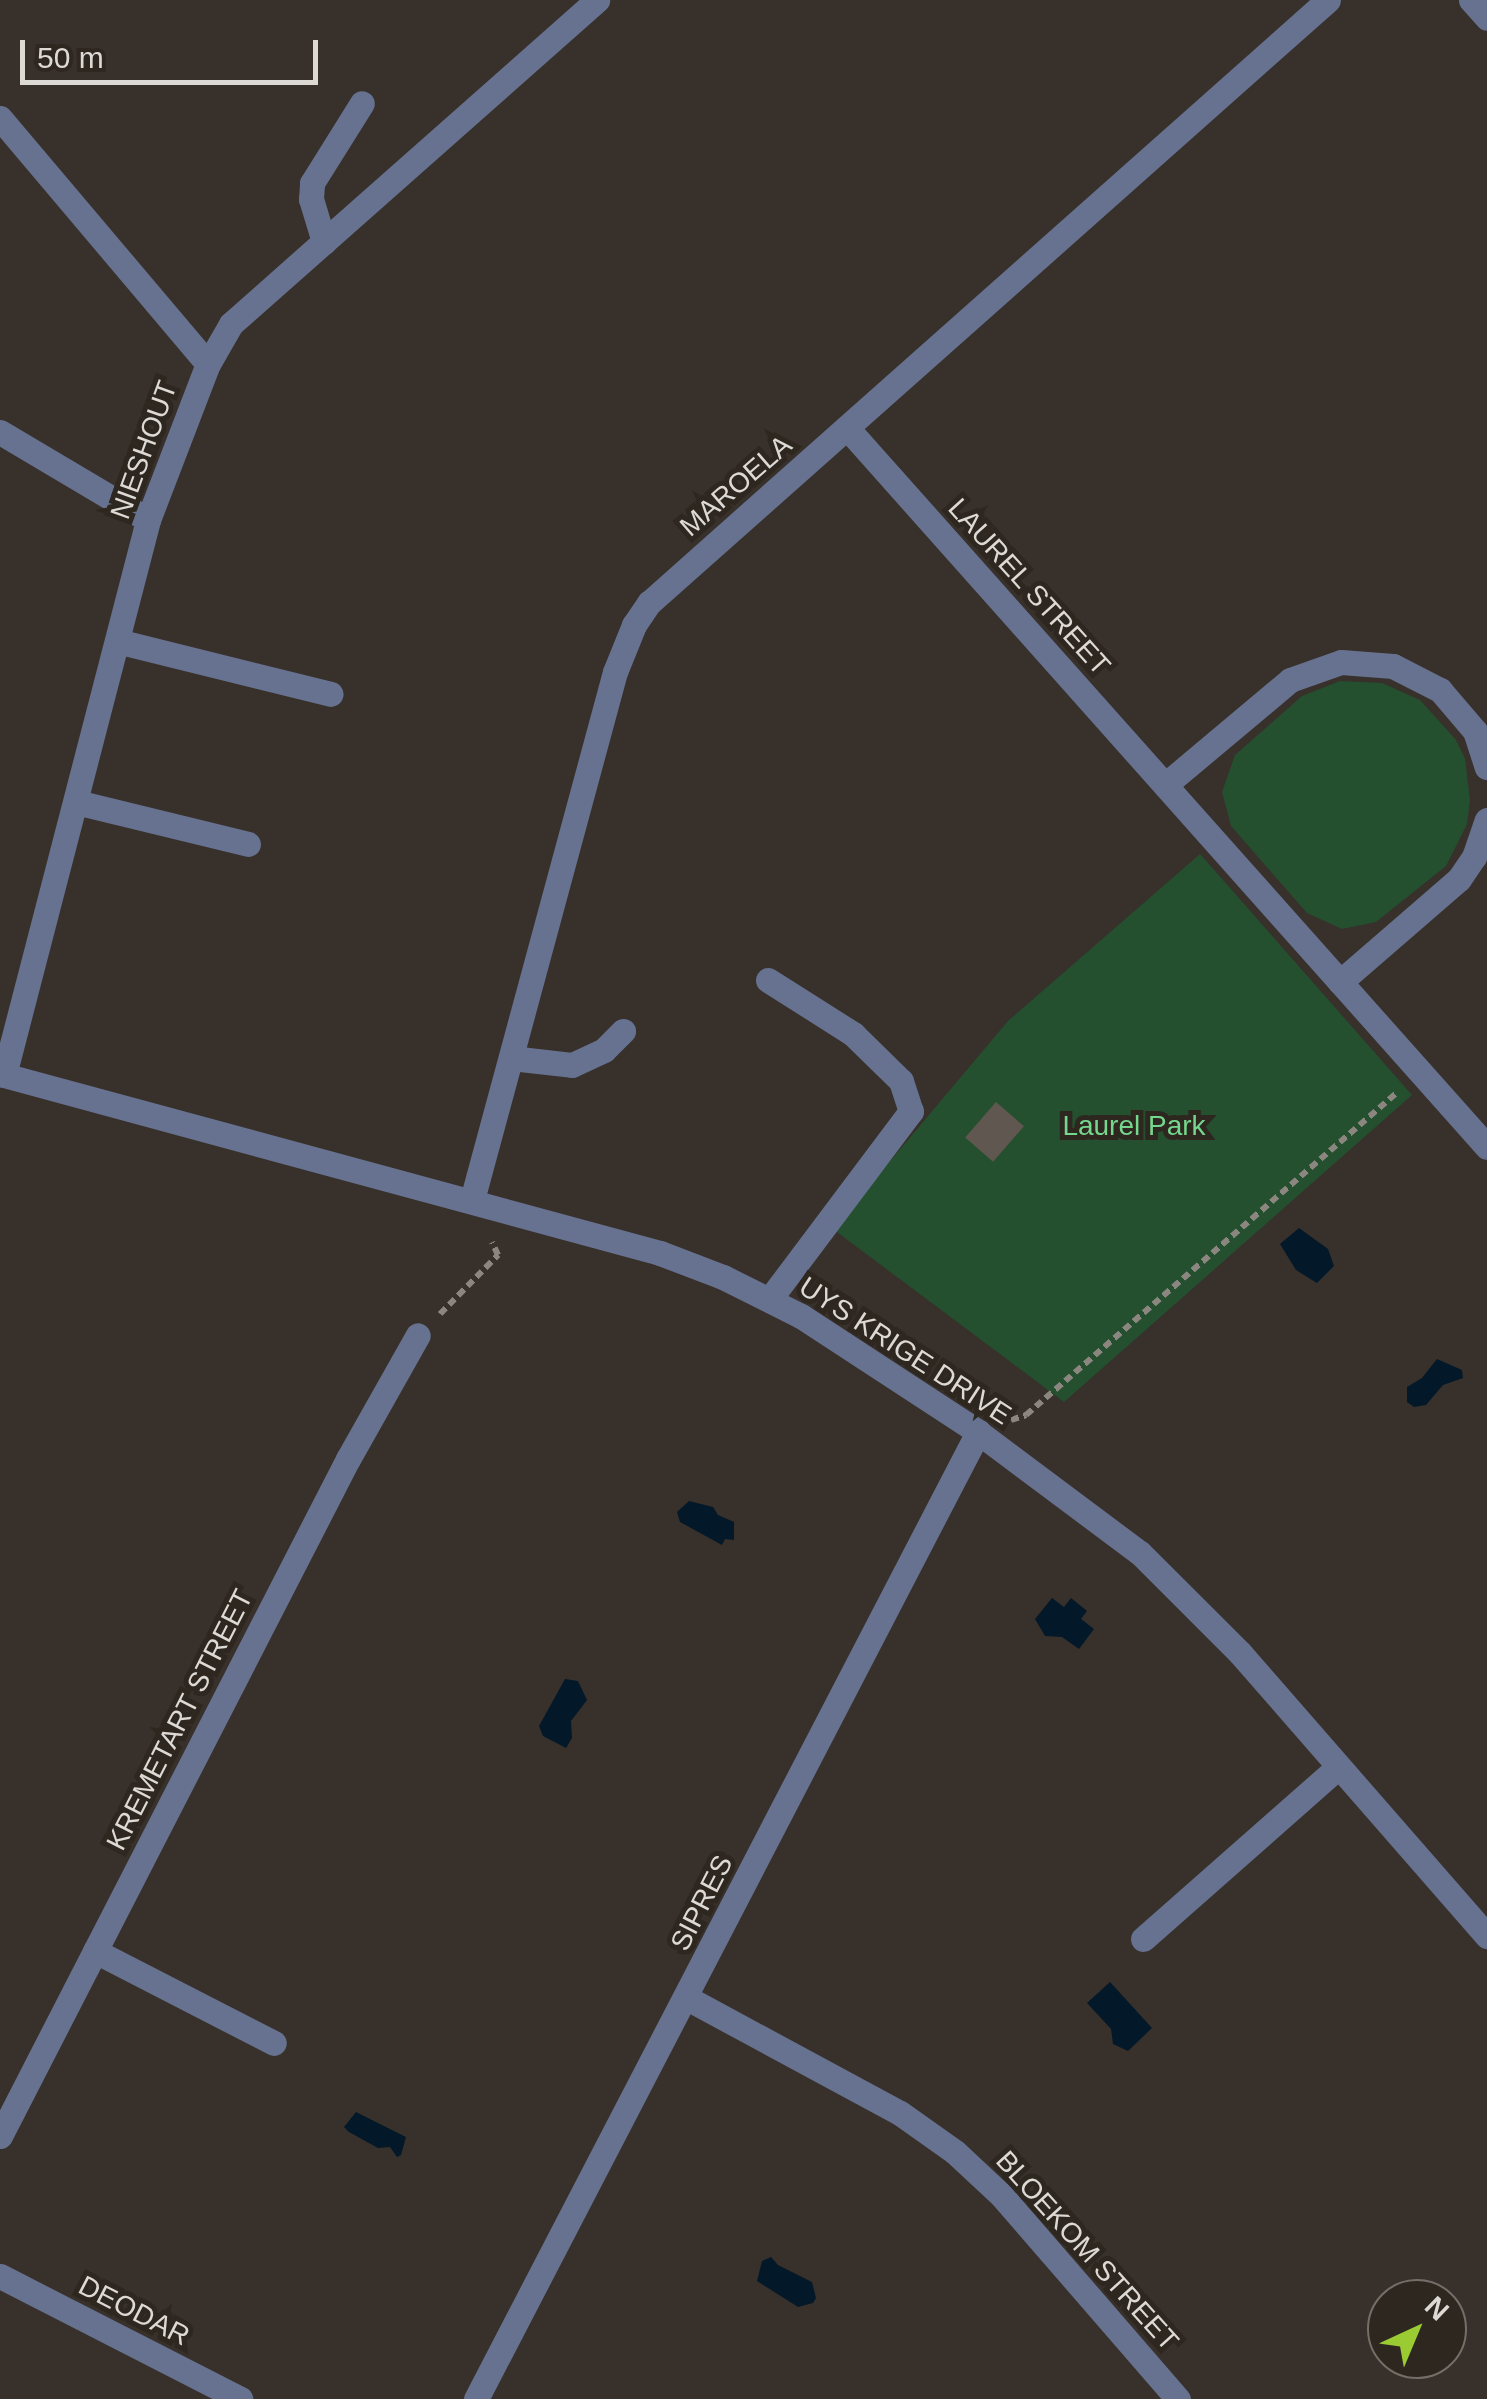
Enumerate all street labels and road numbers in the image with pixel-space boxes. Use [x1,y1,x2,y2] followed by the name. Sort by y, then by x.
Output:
[103,376,185,524] street label: NIESHOUT
[673,428,799,544] street label: MAROELA
[941,491,1117,683] street label: LAUREL STREET
[793,1270,1017,1432] street label: UYS KRIGE DRIVE
[100,1584,260,1856] street label: KREMETART STREET
[664,1850,740,1956] street label: SIPRES
[989,2144,1185,2358] street label: BLOEKOM STREET
[73,2269,195,2353] street label: DEODAR

